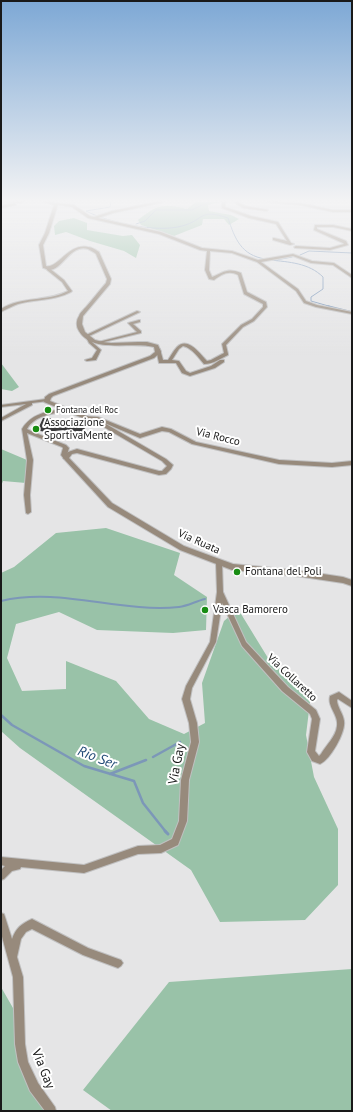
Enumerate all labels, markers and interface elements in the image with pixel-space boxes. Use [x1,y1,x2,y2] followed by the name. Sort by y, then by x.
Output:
[43,405,53,415] marker: Fontana del Roc
[56,405,118,415] place label: Fontana del Roc
[44,416,113,442] place label: Associazione SportivaMente
[31,424,41,434] marker: Associazione SportivaMente
[195,425,241,449] street label: Via Rocco
[176,527,222,557] street label: Via Ruata
[245,565,322,579] place label: Fontana del Poli
[232,567,242,577] marker: Fontana del Poli
[213,603,288,617] place label: Vasca Bamorero
[200,605,210,615] marker: Vasca Bamorero
[264,651,320,705] street label: Via Collaretto
[165,742,189,786] street label: Via Gay
[75,743,119,773] water label: Rio Ser
[28,1047,58,1091] street label: Via Gay

